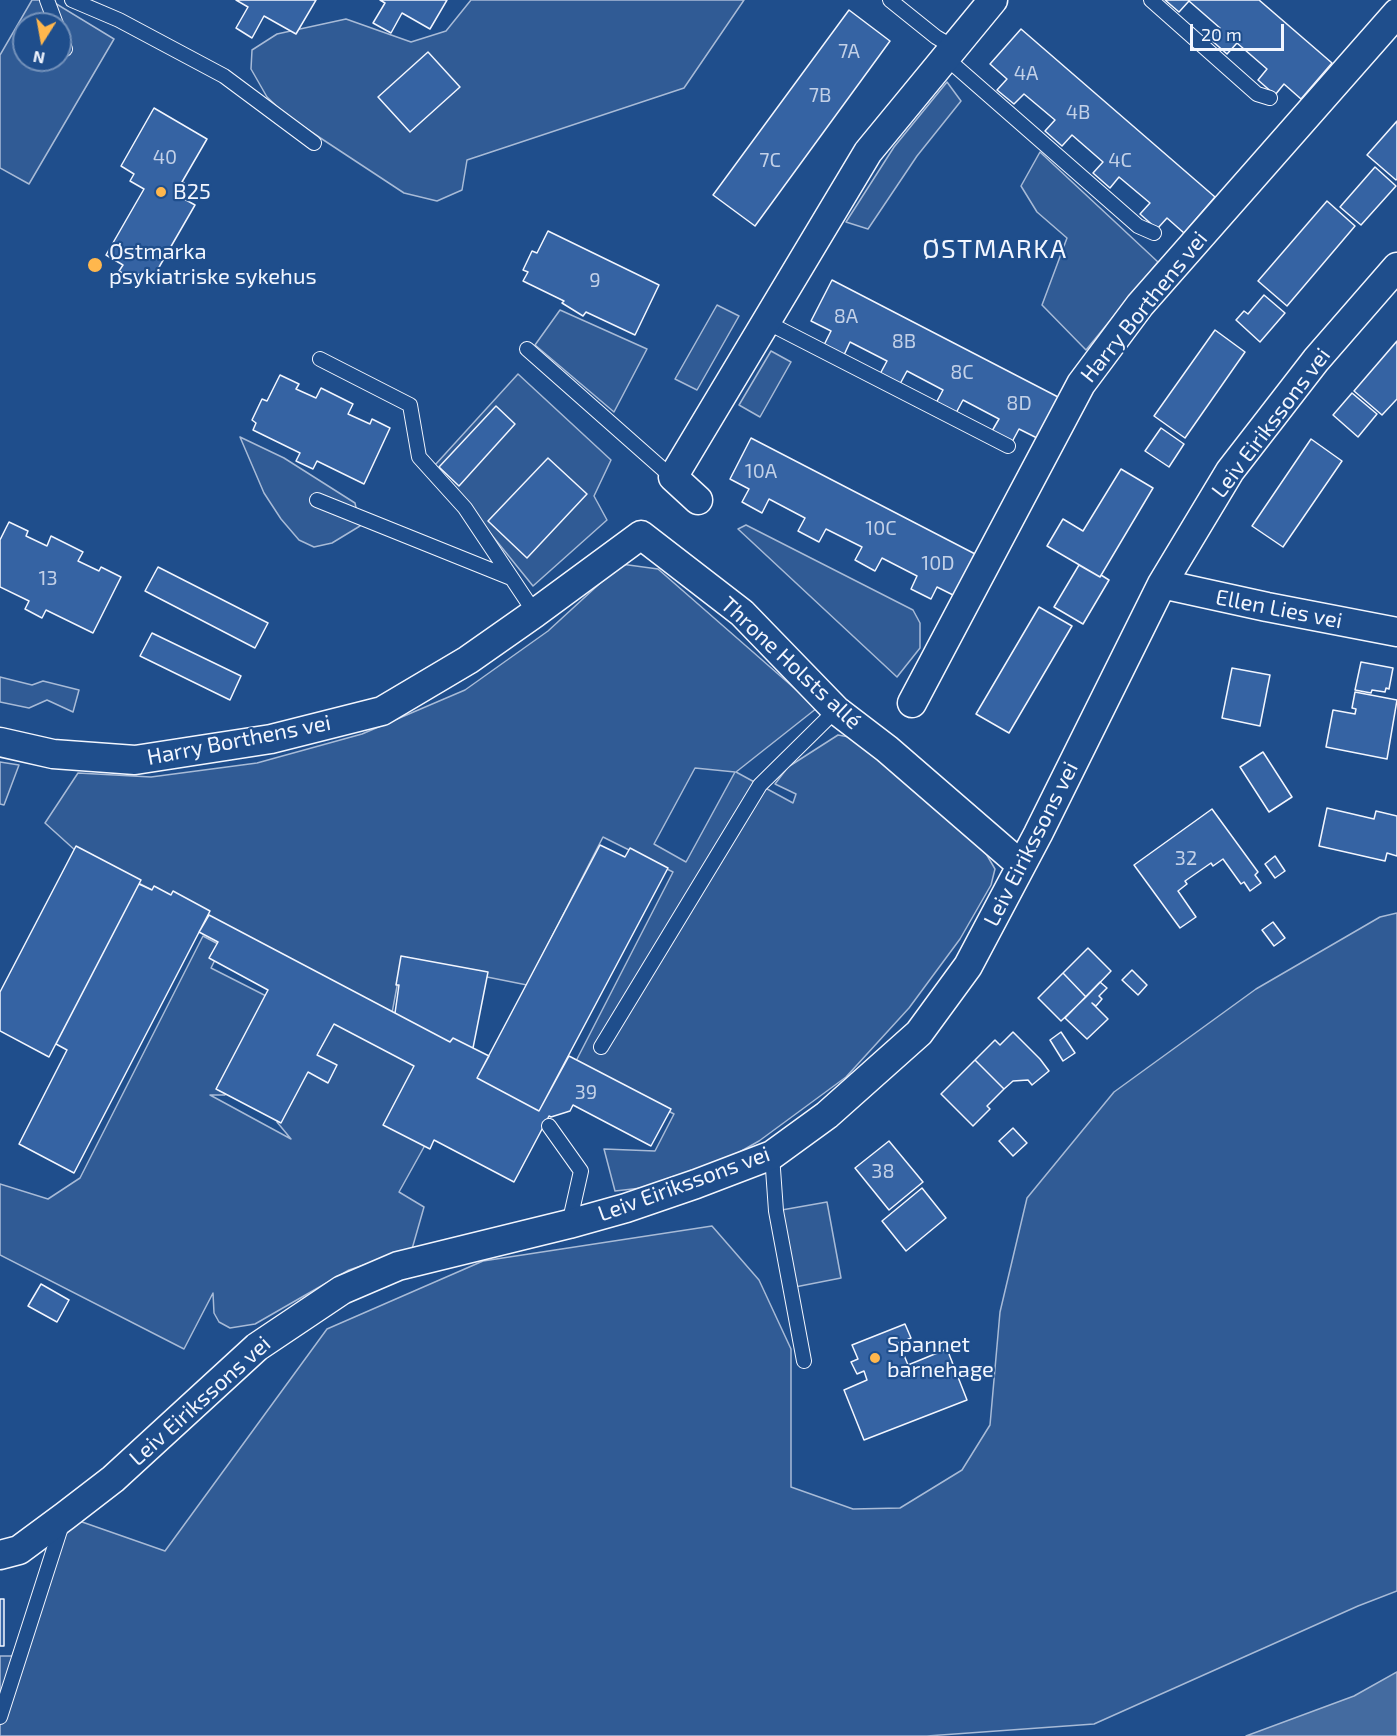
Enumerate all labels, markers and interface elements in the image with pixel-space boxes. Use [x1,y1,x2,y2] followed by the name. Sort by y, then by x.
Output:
[12,12,72,72] north arrow
[1193,12,1288,50] scale bar
[1201,23,1242,45] text: 20 m
[838,39,860,63] house number: 7A
[31,48,46,69] text: N
[1014,61,1038,85] house number: 4A
[809,83,831,107] house number: 7B
[1066,100,1090,124] house number: 4B
[153,145,177,169] house number: 40
[759,148,781,172] house number: 7C
[1108,148,1132,172] house number: 4C
[173,179,211,205] place label: B25
[154,185,168,199] marker: B25
[1075,226,1213,388] street label: Harry Borthens vei
[922,233,1068,265] district label: ØSTMARKA
[109,239,317,290] place label: Østmarka psykiatriske sykehus
[86,256,104,274] marker: Østmarka psykiatriske sykehus
[589,268,601,292] house number: 9
[834,304,858,328] house number: 8A
[892,329,916,353] house number: 8B
[1206,343,1336,503] street label: Leiv Eirikssons vei
[950,360,974,384] house number: 8C
[1006,391,1032,415] house number: 8D
[745,459,777,483] house number: 10A
[865,516,897,540] house number: 10C
[921,551,955,575] house number: 10D
[38,566,58,590] house number: 13
[1213,584,1345,634] street label: Ellen Lies vei
[715,591,867,735] street label: Throne Holsts allé
[145,709,333,771] street label: Harry Borthens vei
[978,757,1084,931] street label: Leiv Eirikssons vei
[1175,846,1197,870] house number: 32
[575,1080,597,1104] house number: 39
[595,1141,773,1227] street label: Leiv Eirikssons vei
[871,1159,895,1183] house number: 38
[124,1331,276,1471] street label: Leiv Eirikssons vei
[887,1332,994,1384] place label: Spannet barnehage
[868,1351,882,1365] marker: Spannet barnehage

